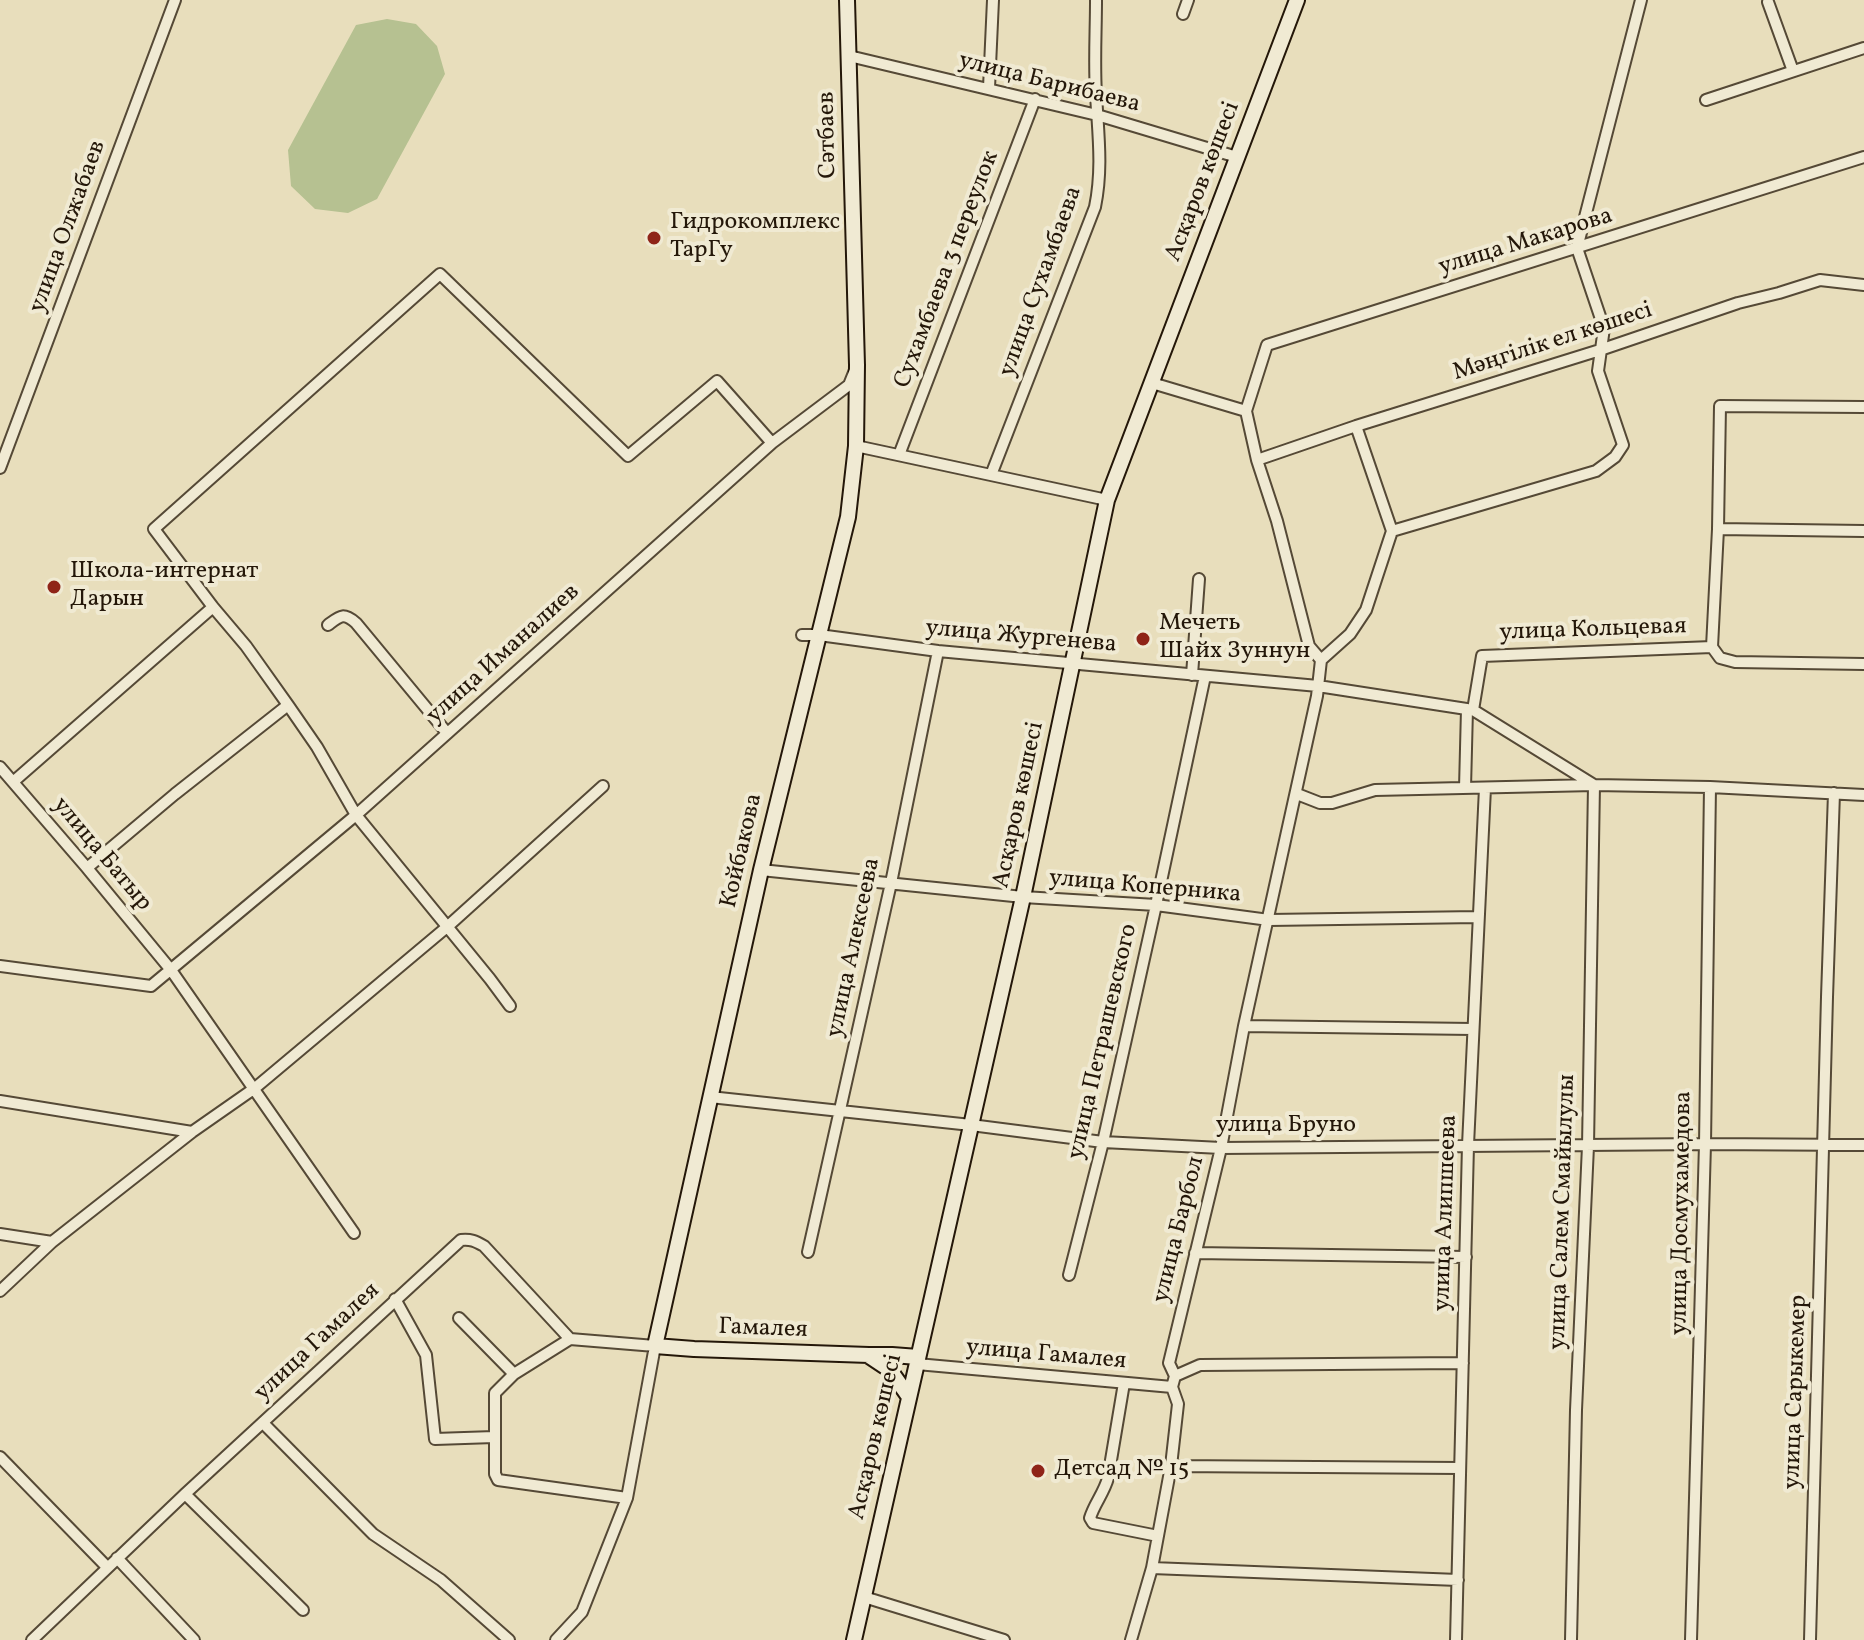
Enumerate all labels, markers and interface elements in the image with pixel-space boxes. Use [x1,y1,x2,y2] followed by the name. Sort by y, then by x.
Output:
[955,48,1143,120] street label: улица Барибаева
[814,91,844,179] street label: Сәтбаев
[1160,98,1248,266] street label: Асқаров көшесі
[24,137,114,317] street label: улица Олжабаев
[889,147,1007,393] street label: Сухамбаева 3 переулок
[994,183,1090,381] street label: улица Сухамбаева
[1435,203,1617,283] street label: улица Макарова
[670,210,840,266] place label: Гидрокомплекс ТарГу
[645,229,663,247] marker: Гидрокомплекс ТарГу
[1450,297,1656,389] street label: Мәңгілік ел көшесі
[70,559,258,615] place label: Школа-интернат Дарын
[45,578,63,596] marker: Школа-интернат Дарын
[422,579,586,731] street label: улица Иманалиев
[1159,611,1310,667] place label: Мечеть Шайх Зуннун
[1499,613,1687,649] street label: улица Кольцевая
[924,615,1118,661] street label: улица Жургенева
[1134,630,1152,648] marker: Мечеть Шайх Зуннун
[988,719,1052,891] street label: Асқаров көшесі
[716,791,770,911] street label: Койбакова
[45,792,157,918] street label: улица Батыр
[822,855,888,1041] street label: улица Алексеева
[1048,865,1242,911] street label: улица Коперника
[1063,921,1145,1163] street label: улица Петрашевского
[1545,1074,1583,1350] street label: улица Салем Смайылулы
[1666,1091,1700,1335] street label: улица Досмухамедова
[1216,1113,1356,1141] street label: улица Бруно
[1429,1114,1465,1312] street label: улица Алипшеева
[1148,1154,1212,1306] street label: улица Барбол
[249,1278,387,1408] street label: улица Гамалея
[1779,1294,1815,1490] street label: улица Сарыкемер
[718,1314,808,1346] street label: Гамалея
[965,1335,1127,1377] street label: улица Гамалея
[844,1351,910,1523] street label: Асқаров көшесі
[1054,1457,1189,1485] place label: Детсад № 15
[1029,1462,1047,1480] marker: Детсад № 15

